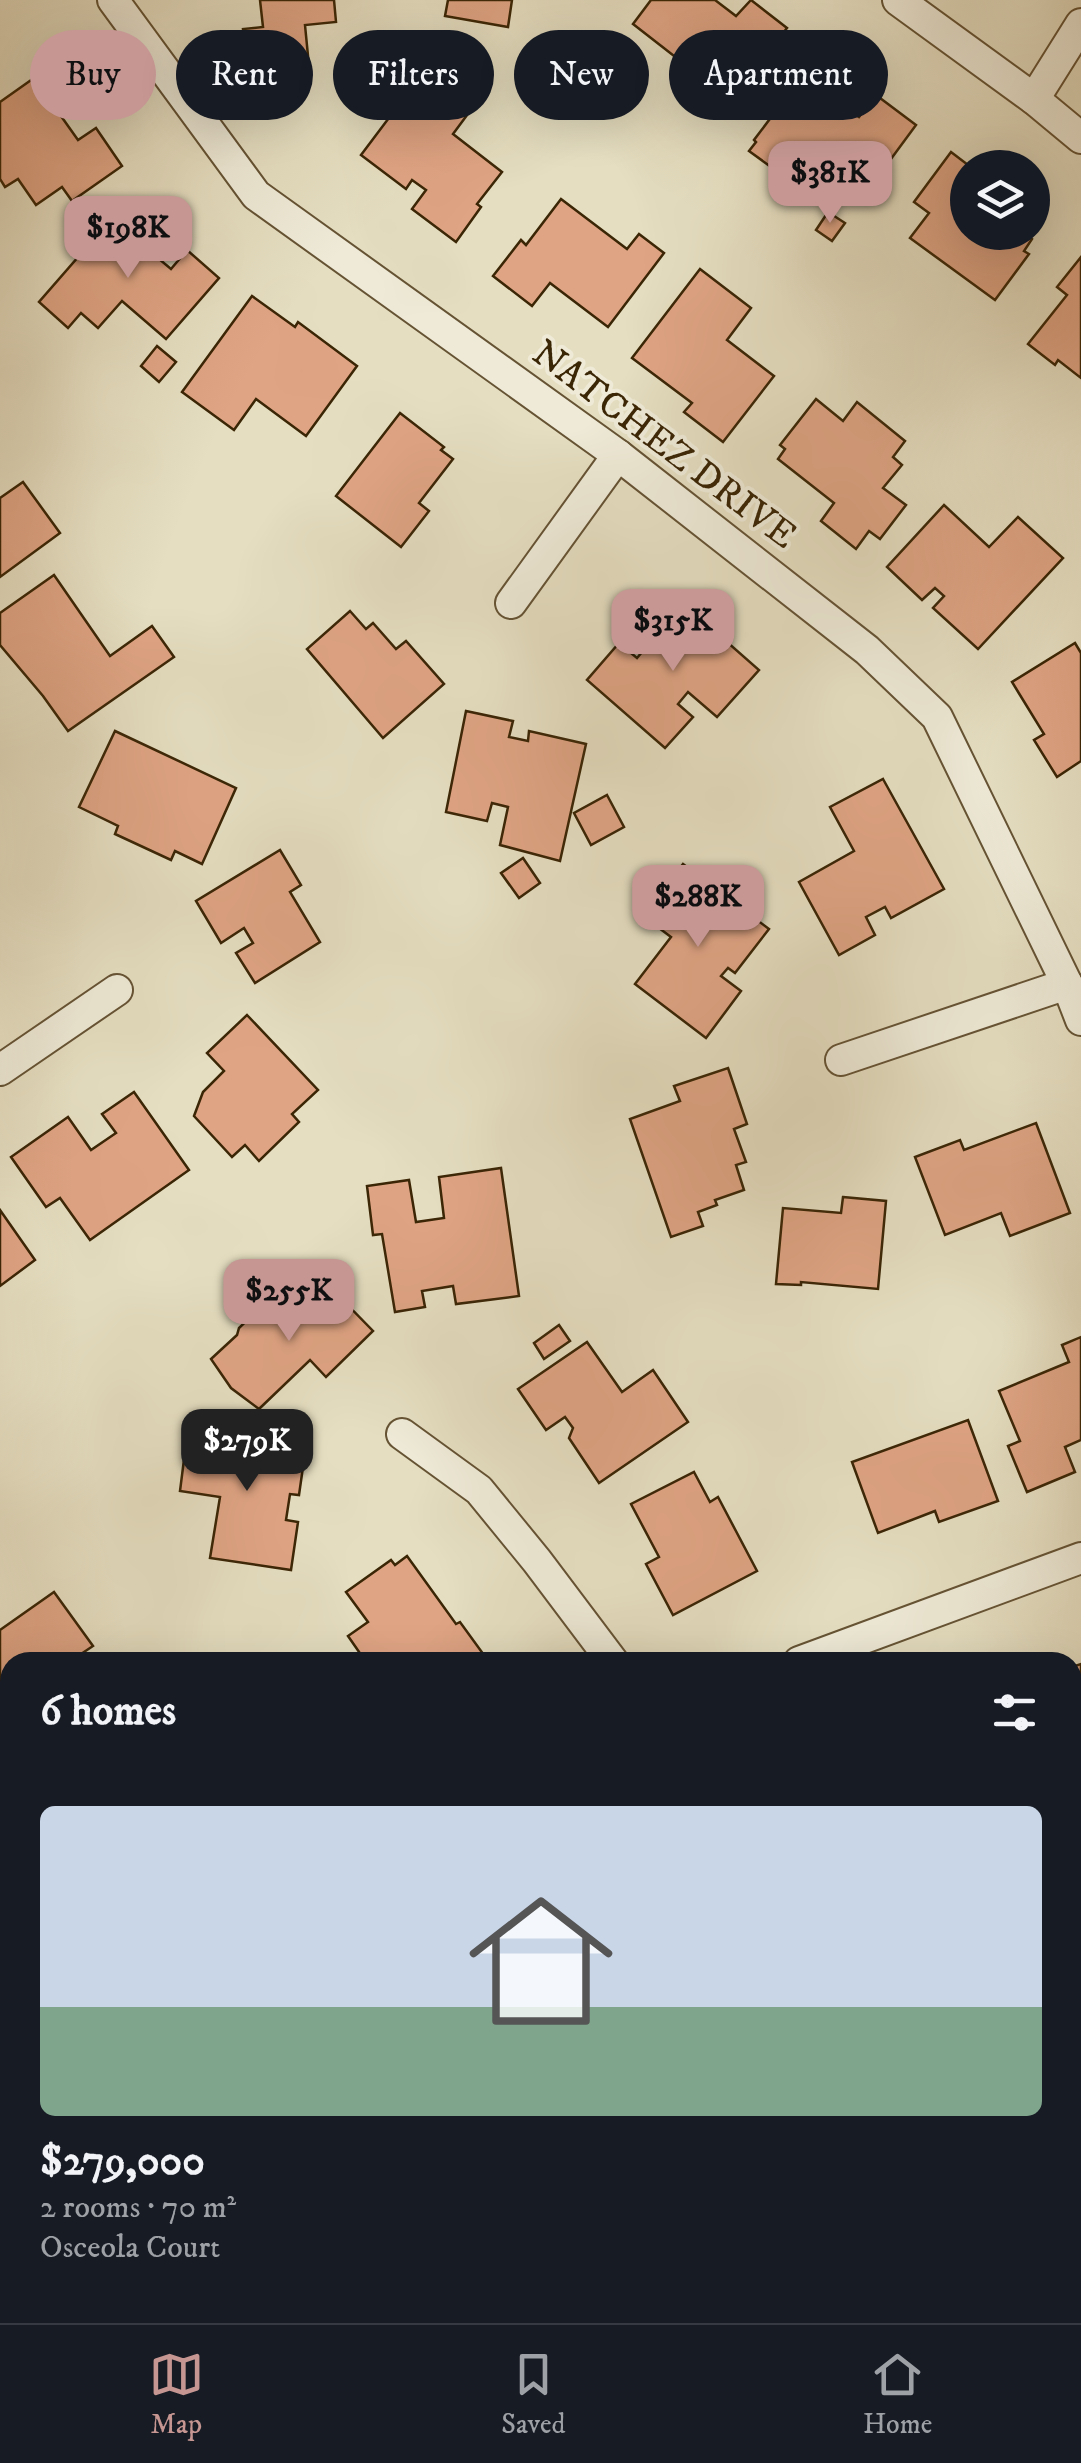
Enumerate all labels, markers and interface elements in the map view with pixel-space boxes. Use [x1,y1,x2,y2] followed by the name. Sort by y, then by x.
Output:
[30,30,156,120] chip: Buy
[176,30,313,120] chip: Rent
[333,30,494,120] chip: Filters
[514,30,649,120] chip: New
[669,30,888,120] chip: Apartment
[760,141,900,226] pin: $381K
[950,150,1050,250] map controls
[950,150,1050,250] button: layers
[790,153,870,193] text: $381K
[58,196,198,281] pin: $198K
[86,208,170,248] text: $198K
[522,330,806,560] street label: NATCHEZ DRIVE
[603,589,743,674] pin: $315K
[633,601,713,641] text: $315K
[628,865,768,950] pin: $288K
[654,877,742,917] text: $288K
[219,1259,359,1344] pin: $255K
[245,1271,333,1311] text: $255K
[177,1409,317,1494] pin: $279K
[203,1421,291,1461] text: $279K
[987,1685,1042,1740] icon: filters
[40,1686,176,1738] text: 6 homes
[451,1871,631,2051] icon: home
[40,2136,205,2188] text: $279,000
[40,2188,236,2228] text: 2 rooms · 70 m²
[40,2228,220,2268] text: Osceola Court
[149,2347,204,2442] tab: Map
[501,2347,566,2442] tab: Saved
[863,2347,932,2442] tab: Home

